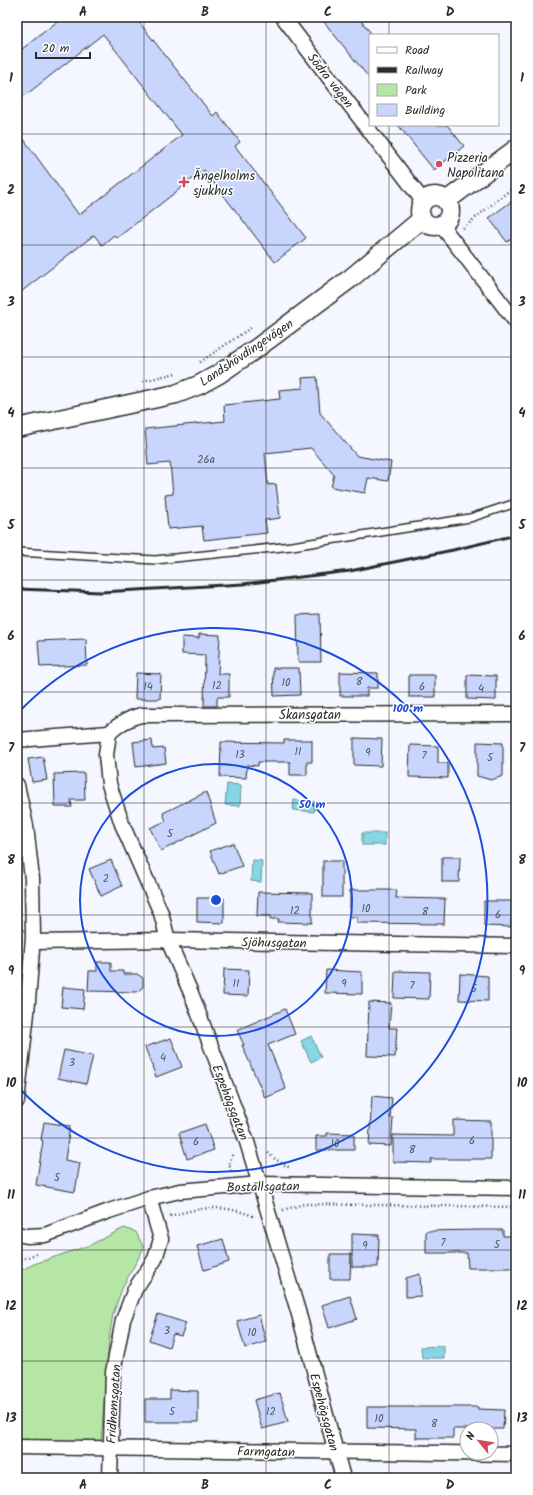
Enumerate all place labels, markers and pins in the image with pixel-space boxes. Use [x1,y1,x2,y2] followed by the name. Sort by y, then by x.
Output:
[447,148,504,184] place label: Pizzeria Napolitana
[434,159,444,169] marker: Pizzeria Napolitana
[193,166,255,202] place label: Ängelholms sjukhus
[178,176,190,188] marker: Ängelholms sjukhus
[209,893,223,907] centre of rings

